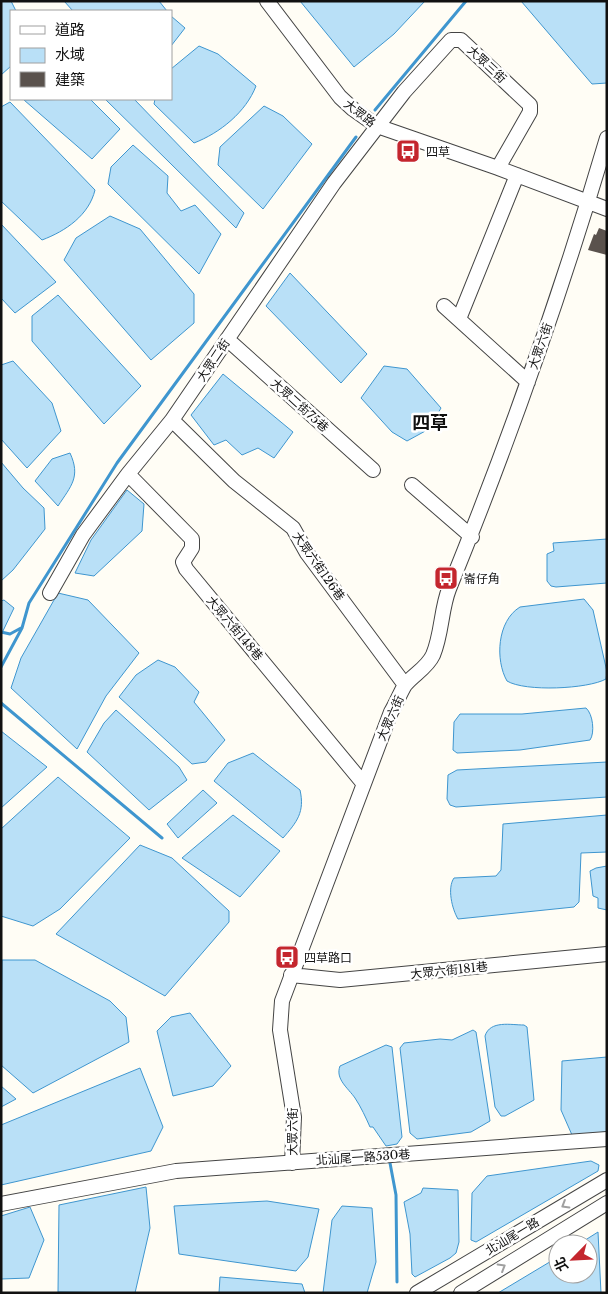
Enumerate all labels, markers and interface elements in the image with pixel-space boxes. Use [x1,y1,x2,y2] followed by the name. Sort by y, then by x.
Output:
[10,10,172,100] legend
[55,20,85,39] text: 道路
[464,42,510,86] street label: 大眾三街
[55,45,85,64] text: 水域
[55,70,85,89] text: 建築
[341,96,379,130] street label: 大眾路
[395,138,421,164] bus stop icon: 四草
[426,144,450,159] place label: 四草
[525,321,555,371] street label: 大眾六街
[193,336,233,384] street label: 大眾二街
[268,375,332,435] street label: 大眾二街75巷
[412,412,448,434] district label: 四草
[290,529,348,603] street label: 大眾六街126巷
[433,565,459,591] bus stop icon: 崙仔角
[464,571,500,586] place label: 崙仔角
[204,593,266,663] street label: 大眾六街148巷
[373,693,407,743] street label: 大眾六街
[274,944,300,970] bus stop icon: 四草路口
[304,950,352,965] place label: 四草路口
[409,958,489,982] street label: 大眾六街181巷
[285,1108,300,1156] street label: 大眾六街
[315,1146,411,1168] street label: 北汕尾一路530巷
[561,1198,570,1208] one-way arrow
[482,1214,542,1258] street label: 北汕尾一路
[548,1234,598,1284] north arrow
[550,1254,572,1274] text: 北
[497,1264,506,1274] one-way arrow

